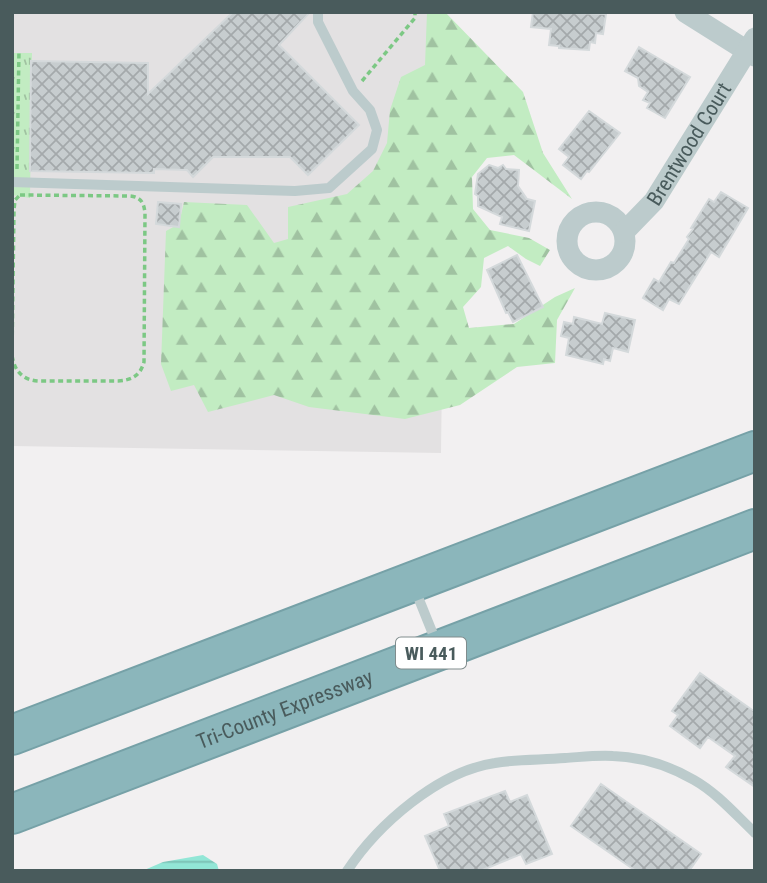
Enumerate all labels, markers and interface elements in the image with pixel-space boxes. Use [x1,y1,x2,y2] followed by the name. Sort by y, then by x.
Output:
[642,78,736,210] street label: Brentwood Court
[396,638,466,668] road number: WI 441
[193,665,376,754] street label: Tri-County Expressway

